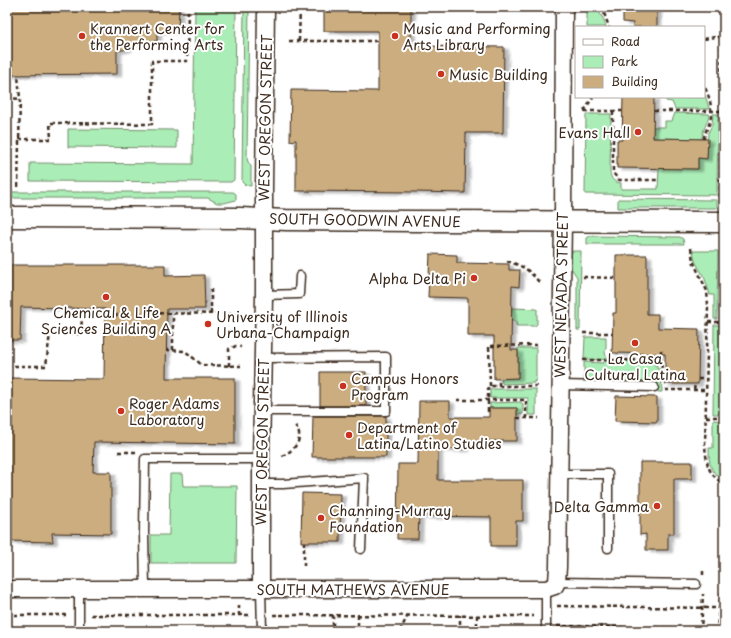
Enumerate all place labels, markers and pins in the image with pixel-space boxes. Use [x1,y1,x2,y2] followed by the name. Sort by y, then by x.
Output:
[90,18,225,55] place label: Krannert Center for the Performing Arts
[403,18,551,55] place label: Music and Performing Arts Library
[77,31,87,41] marker: Krannert Center for the Performing Arts
[390,31,400,41] marker: Music and Performing Arts Library
[449,64,548,85] place label: Music Building
[436,69,446,79] marker: Music Building
[558,122,630,143] place label: Evans Hall
[633,127,643,137] marker: Evans Hall
[369,268,466,289] place label: Alpha Delta Pi
[469,273,479,283] marker: Alpha Delta Pi
[101,292,111,302] marker: Chemical & Life Sciences Building A
[41,302,172,339] place label: Chemical & Life Sciences Building A
[216,306,350,343] place label: University of Illinois Urbana-Champaign
[203,319,213,329] marker: University of Illinois Urbana-Champaign
[630,338,640,348] marker: La Casa Cultural Latina
[584,348,686,385] place label: La Casa Cultural Latina
[351,368,459,405] place label: Campus Honors Program
[338,381,348,391] marker: Campus Honors Program
[129,393,220,430] place label: Roger Adams Laboratory
[116,406,126,416] marker: Roger Adams Laboratory
[357,417,502,454] place label: Department of Latina/Latino Studies
[344,430,354,440] marker: Department of Latina/Latino Studies
[554,496,649,517] place label: Delta Gamma
[329,500,451,537] place label: Channing-Murray Foundation
[652,501,662,511] marker: Delta Gamma
[316,513,326,523] marker: Channing-Murray Foundation

